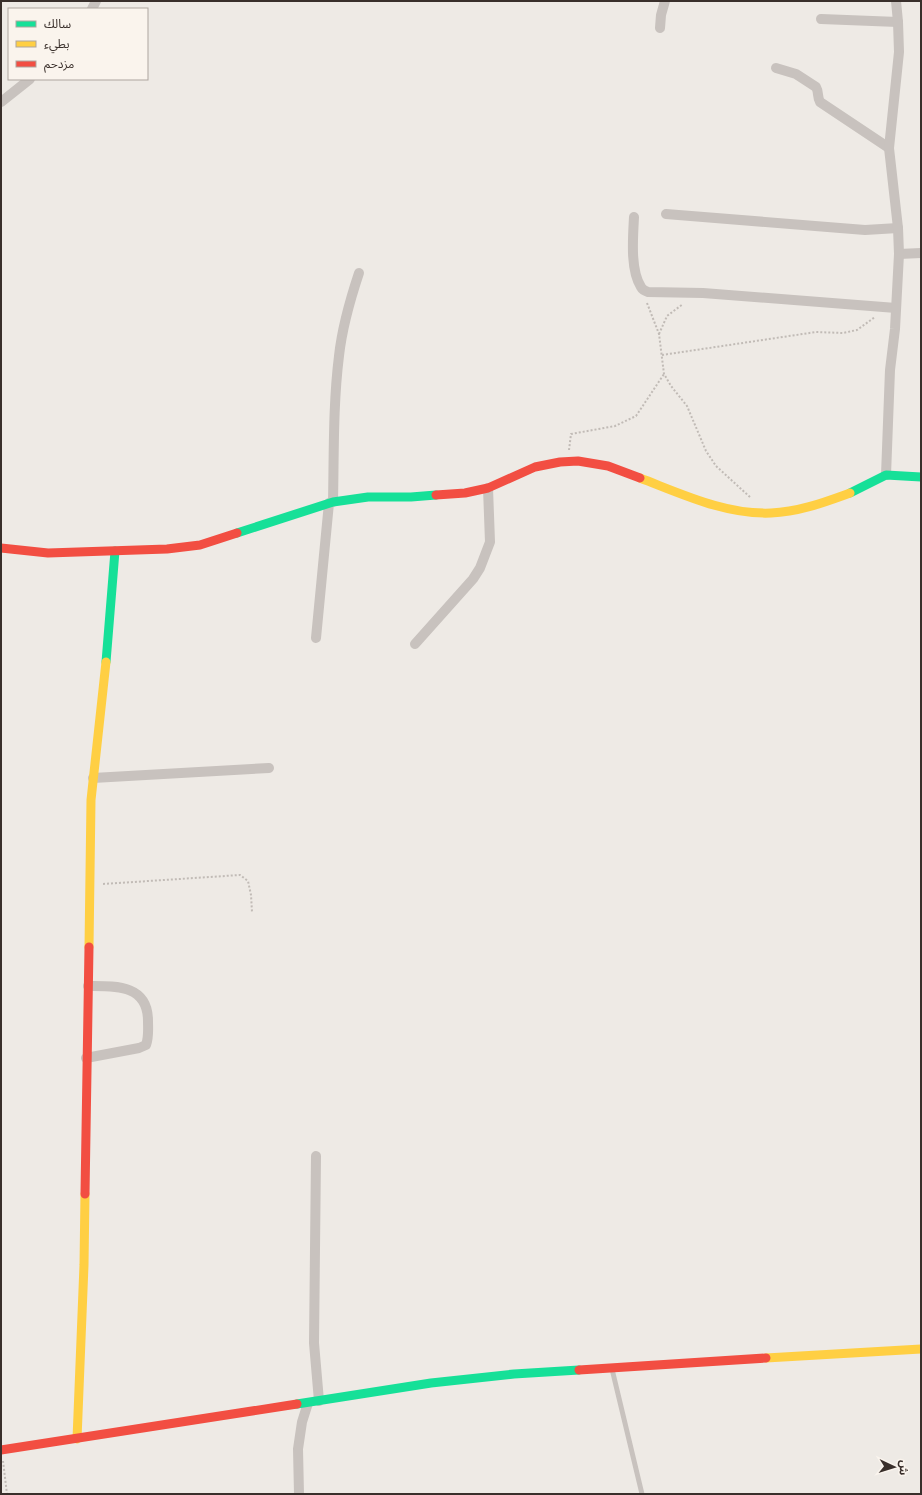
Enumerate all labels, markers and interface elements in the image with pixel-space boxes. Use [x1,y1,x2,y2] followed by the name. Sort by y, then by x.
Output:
[8,8,148,80] legend
[44,17,71,32] text: سالك
[44,37,70,54] text: بطيء
[44,57,74,73] text: مزدحم
[874,1447,914,1487] north arrow
[896,1460,910,1476] text: ش

